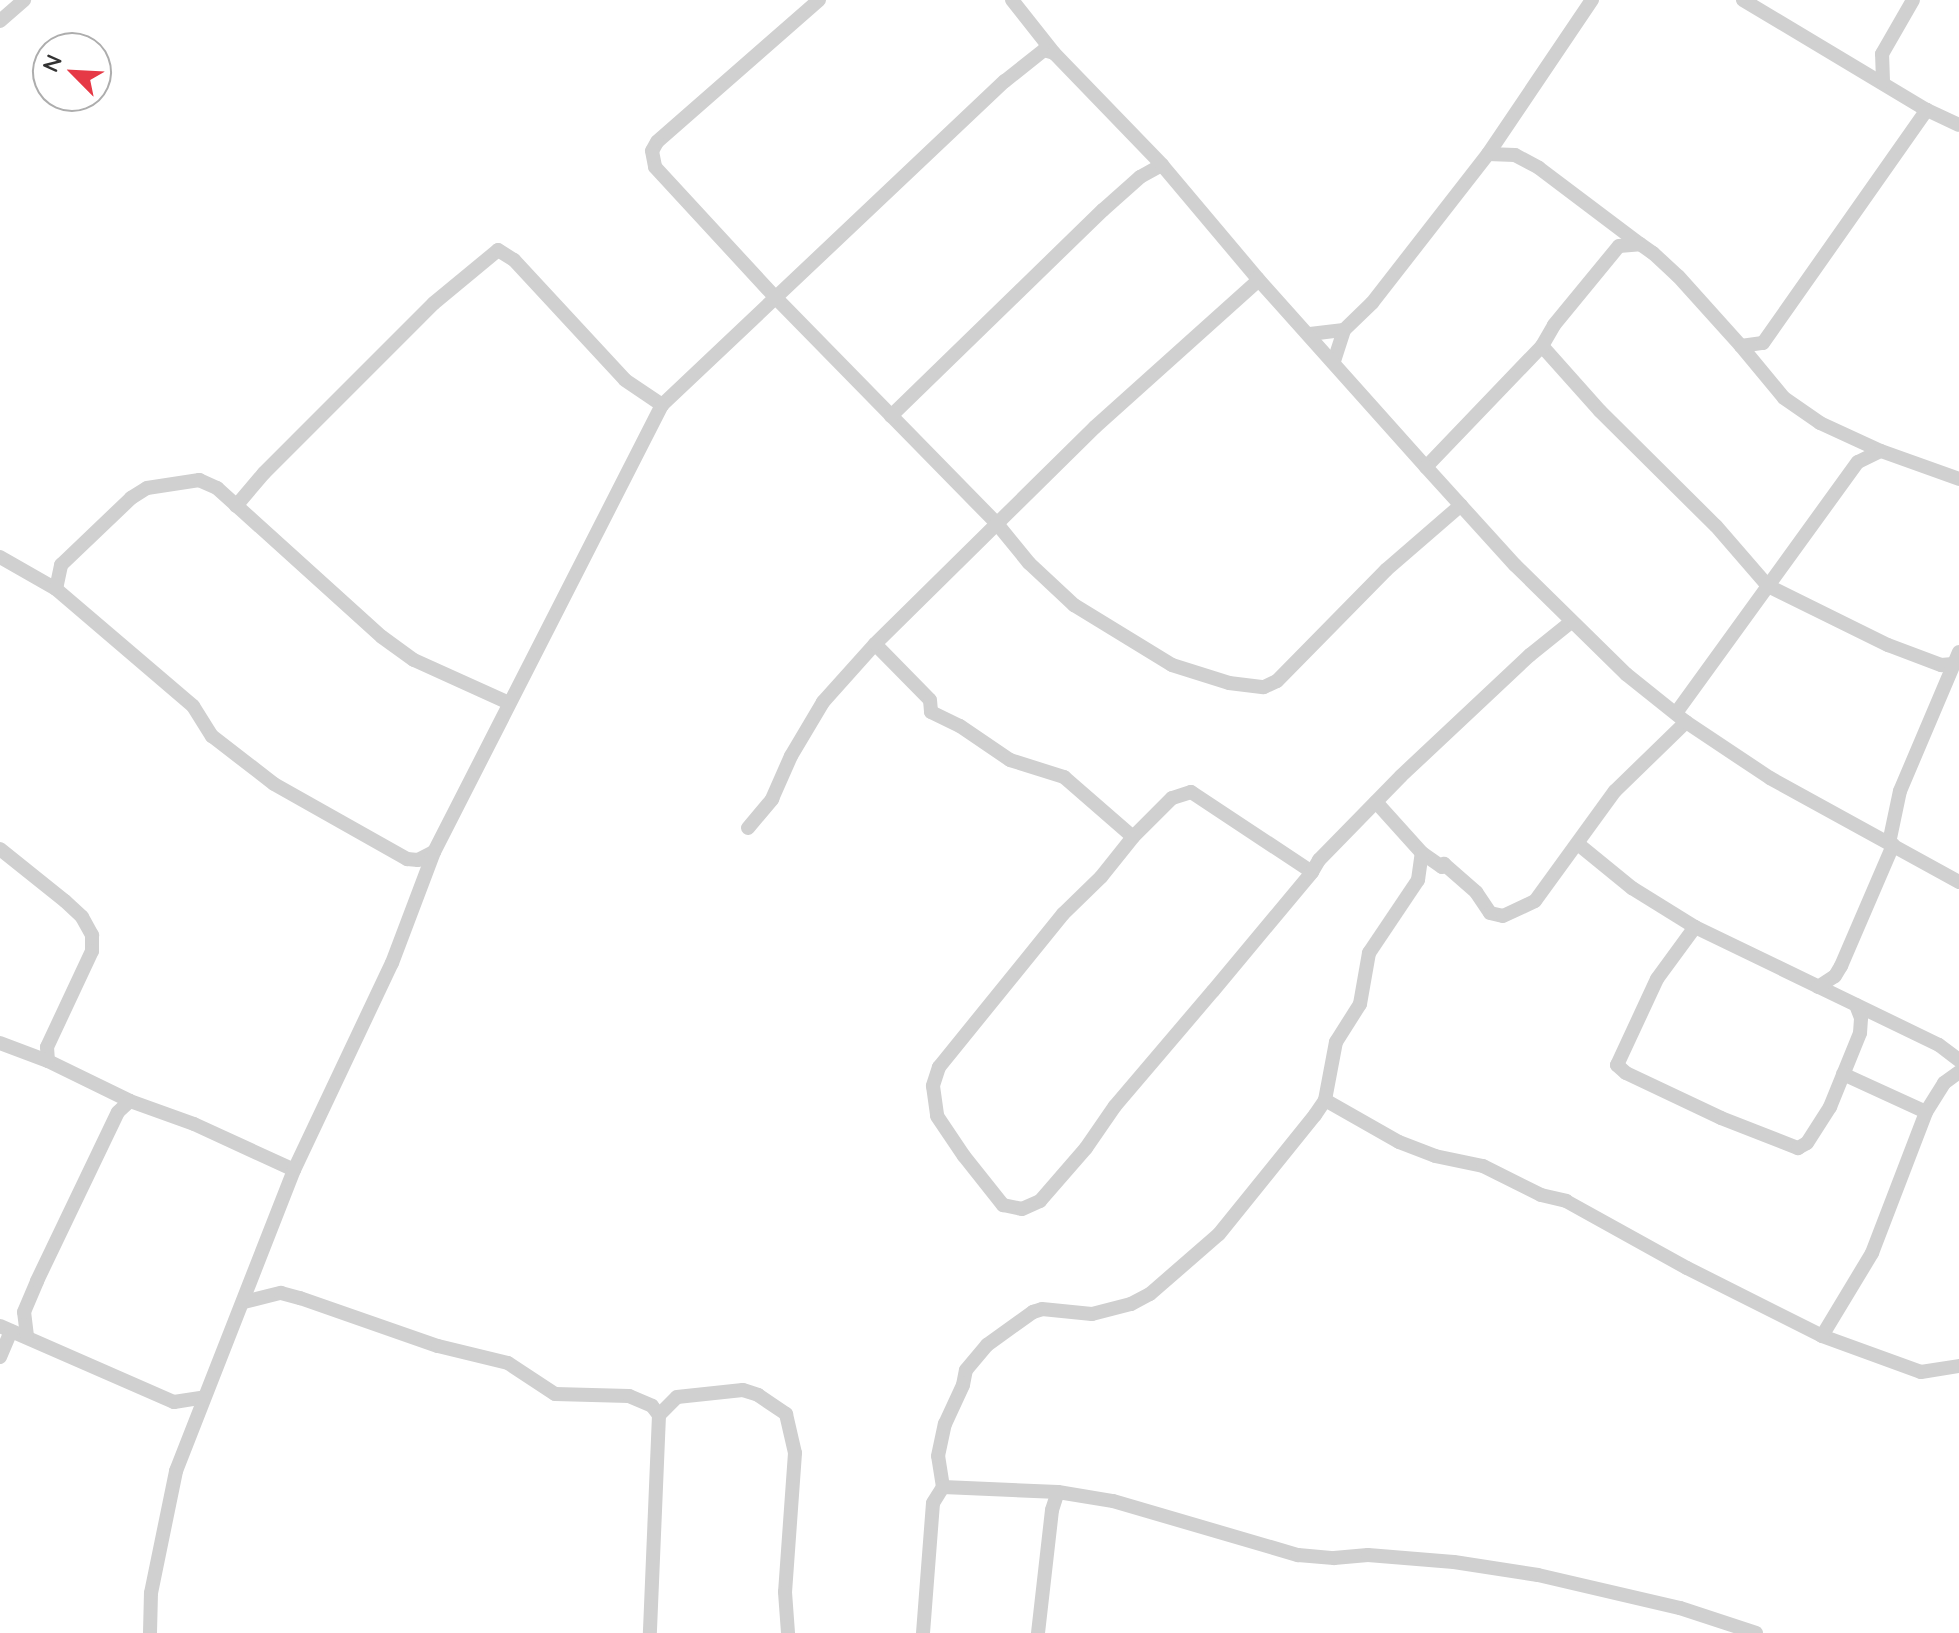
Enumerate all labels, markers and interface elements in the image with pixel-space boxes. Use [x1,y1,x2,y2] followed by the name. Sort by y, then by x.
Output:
[32,32,112,112] north arrow
[36,50,68,76] text: N

